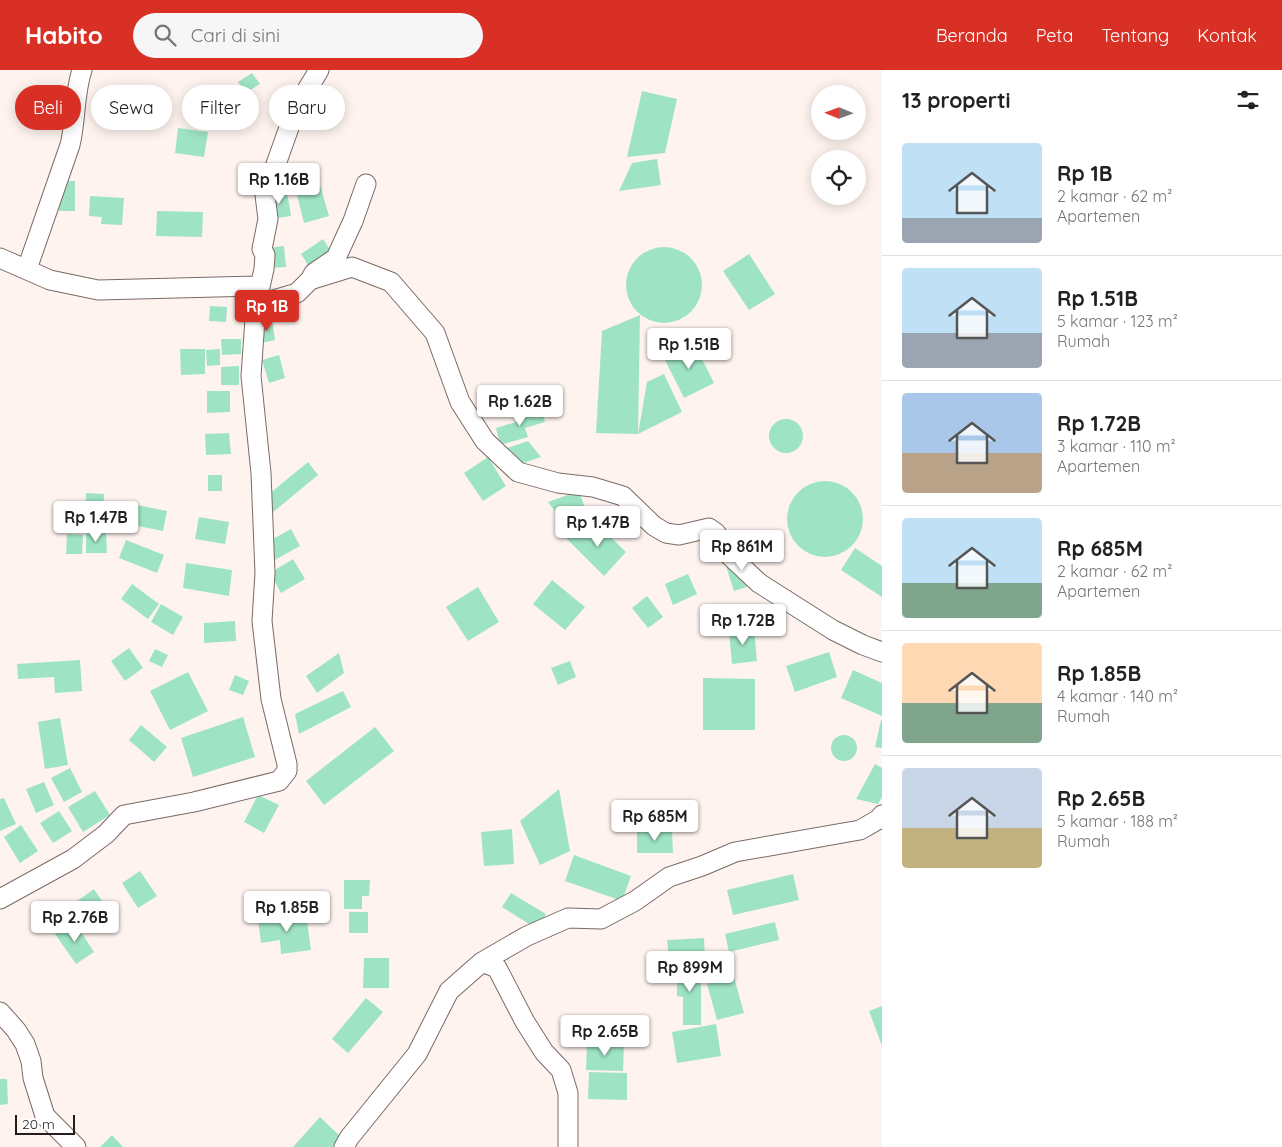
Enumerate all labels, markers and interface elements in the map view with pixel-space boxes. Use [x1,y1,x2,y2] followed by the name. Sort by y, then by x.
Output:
[133,13,483,58] search box
[25,20,103,50] text: Habito
[151,21,179,49] icon: search
[191,23,280,47] text: Cari di sini
[936,24,1008,47] text: Beranda
[1036,24,1073,47] text: Peta
[1101,24,1169,47] text: Tentang
[1197,24,1257,47] text: Kontak
[15,85,81,130] chip: Beli
[91,85,172,130] chip: Sewa
[182,85,259,130] chip: Filter
[269,85,345,130] chip: Baru
[811,85,866,140] north arrow
[811,85,866,205] map controls
[1234,86,1262,114] icon: filters
[902,87,1011,113] text: 13 properti
[811,150,866,205] button: locate
[1057,160,1112,186] text: Rp 1B
[227,162,331,205] pin: Rp 1.16B
[942,163,1002,223] icon: home
[249,169,309,189] text: Rp 1.16B
[1057,186,1172,206] text: 2 kamar · 62 m²
[1057,206,1140,226] text: Apartemen
[1057,285,1138,311] text: Rp 1.51B
[942,288,1002,348] icon: home
[232,290,302,332] pin: Rp 1B
[246,296,288,316] text: Rp 1B
[1057,311,1178,331] text: 5 kamar · 123 m²
[637,328,741,370] pin: Rp 1.51B
[1057,331,1110,351] text: Rumah
[658,334,720,354] text: Rp 1.51B
[468,384,572,427] pin: Rp 1.62B
[488,391,552,411] text: Rp 1.62B
[1057,410,1141,436] text: Rp 1.72B
[942,413,1002,473] icon: home
[1057,436,1176,456] text: 3 kamar · 110 m²
[1057,456,1140,476] text: Apartemen
[44,500,148,543] pin: Rp 1.47B
[546,506,650,548] pin: Rp 1.47B
[64,507,128,527] text: Rp 1.47B
[566,512,630,532] text: Rp 1.47B
[696,530,788,572] pin: Rp 861M
[1057,535,1143,561] text: Rp 685M
[711,536,773,556] text: Rp 861M
[942,538,1002,598] icon: home
[1057,561,1172,581] text: 2 kamar · 62 m²
[1057,581,1140,601] text: Apartemen
[691,604,795,646] pin: Rp 1.72B
[711,610,775,630] text: Rp 1.72B
[1057,660,1141,686] text: Rp 1.85B
[942,663,1002,723] icon: home
[1057,686,1178,706] text: 4 kamar · 140 m²
[1057,706,1110,726] text: Rumah
[1057,785,1145,811] text: Rp 2.65B
[942,788,1002,848] icon: home
[609,800,701,842] pin: Rp 685M
[622,806,688,826] text: Rp 685M
[1057,811,1178,831] text: 5 kamar · 188 m²
[1057,831,1110,851] text: Rumah
[235,890,339,933] pin: Rp 1.85B
[255,897,319,917] text: Rp 1.85B
[23,900,127,943] pin: Rp 2.76B
[42,907,108,927] text: Rp 2.76B
[644,950,736,993] pin: Rp 899M
[657,957,723,977] text: Rp 899M
[553,1014,657,1057] pin: Rp 2.65B
[571,1021,639,1041] text: Rp 2.65B
[15,1112,75,1135] scale bar
[22,1115,55,1133] text: 20 m

